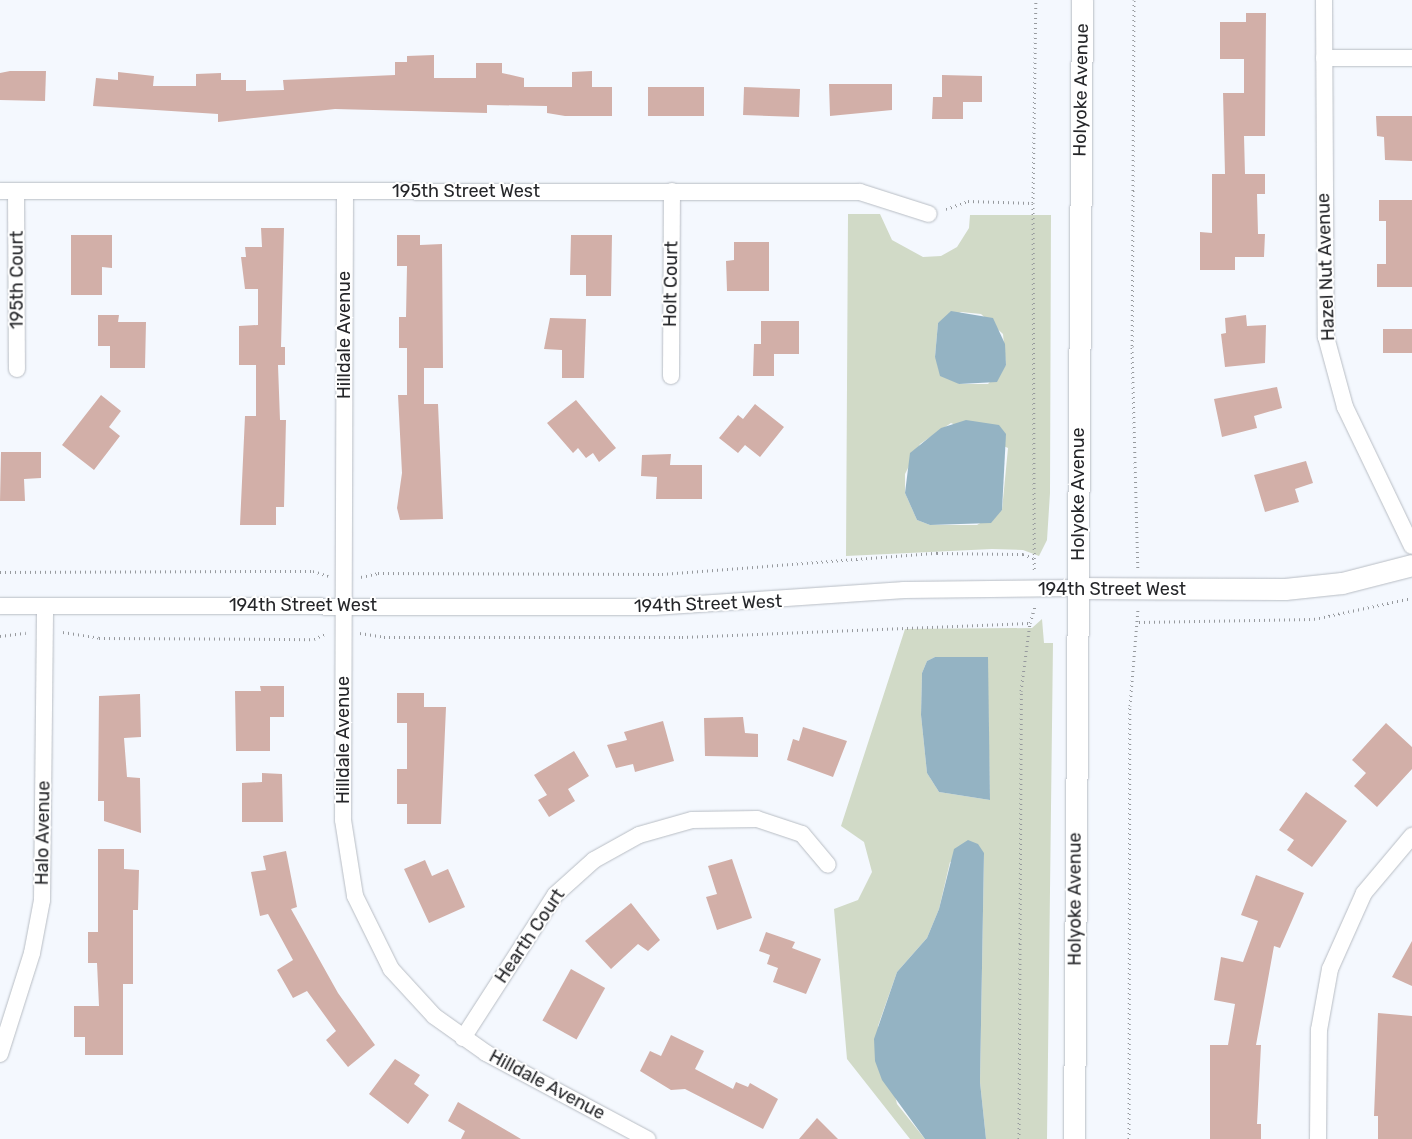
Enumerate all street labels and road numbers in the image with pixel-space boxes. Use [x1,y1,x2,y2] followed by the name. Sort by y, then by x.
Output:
[1069,23,1093,157] street label: Holyoke Avenue
[392,180,540,202] street label: 195th Street West
[1313,192,1339,342] street label: Hazel Nut Avenue
[6,231,28,329] street label: 195th Court
[659,241,683,327] street label: Holt Court
[333,271,355,399] street label: Hilldale Avenue
[1067,427,1089,561] street label: Holyoke Avenue
[1038,578,1186,600] street label: 194th Street West
[633,591,783,617] street label: 194th Street West
[229,594,377,616] street label: 194th Street West
[332,676,354,804] street label: Hilldale Avenue
[31,780,55,886] street label: Halo Avenue
[1064,832,1086,966] street label: Holyoke Avenue
[491,885,569,987] street label: Hearth Court
[485,1045,609,1125] street label: Hilldale Avenue

